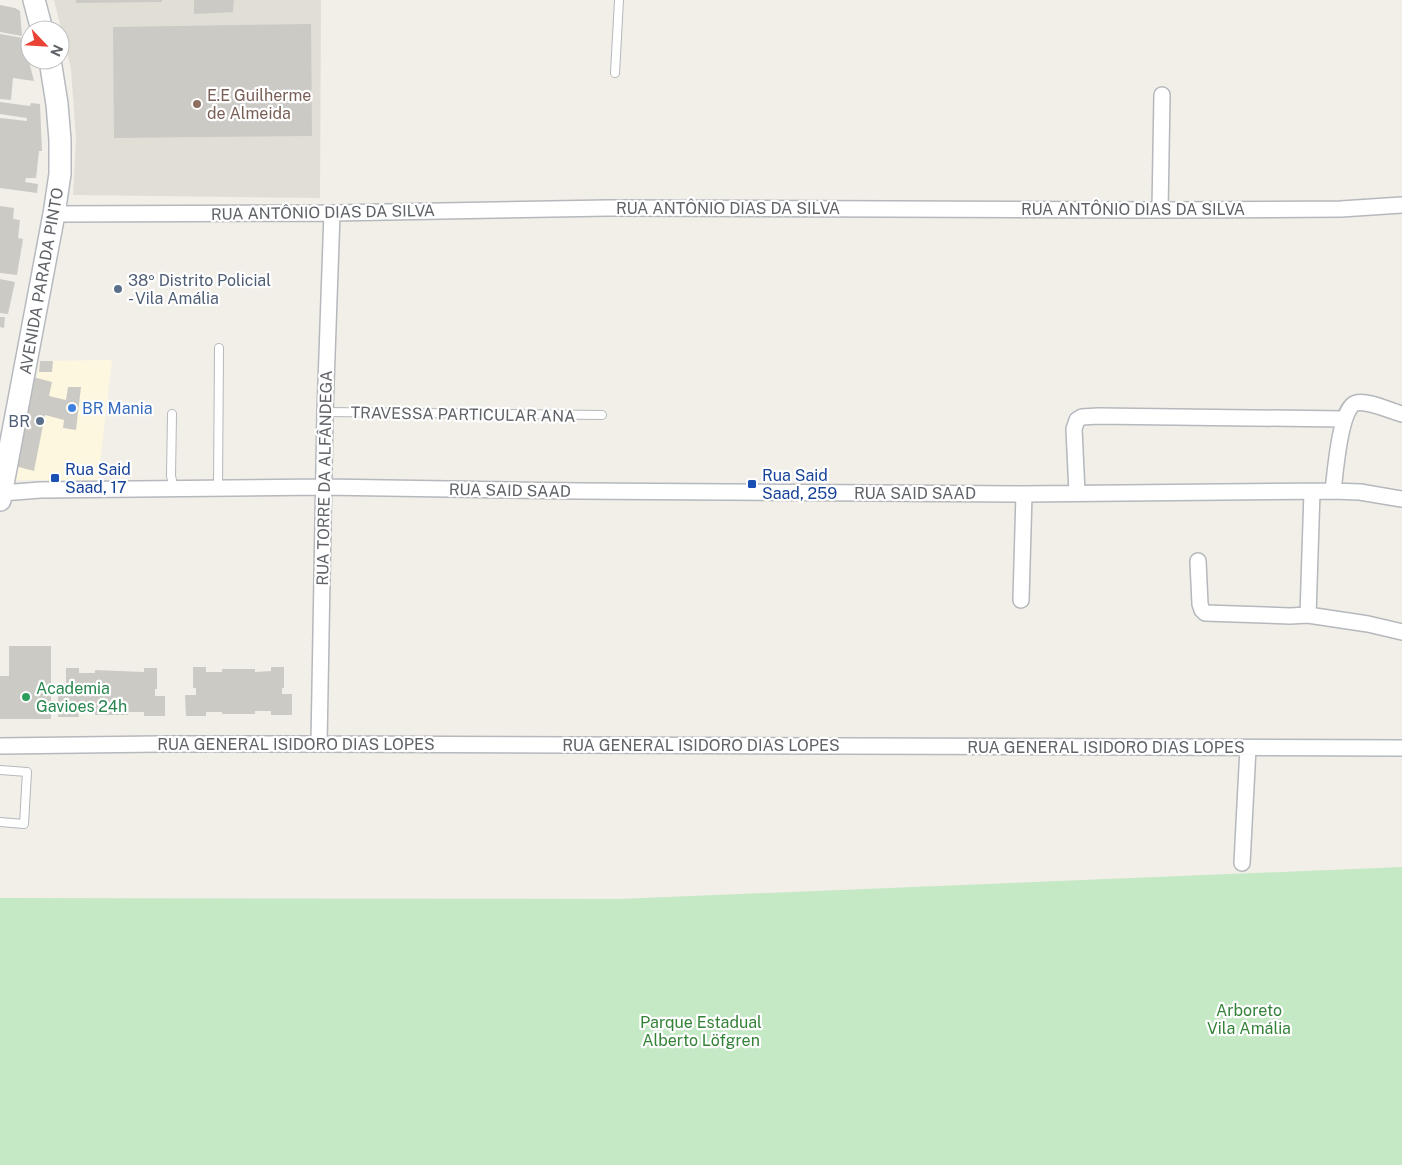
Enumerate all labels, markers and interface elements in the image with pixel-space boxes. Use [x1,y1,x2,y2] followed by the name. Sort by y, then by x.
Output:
[20,20,70,70] north arrow
[47,42,66,59] text: N
[207,86,311,123] place label: E.E Guilherme de Almeida
[191,98,203,110] marker: E.E Guilherme de Almeida
[16,186,67,376] street label: AVENIDA PARADA PINTO
[616,198,840,218] street label: RUA ANTÔNIO DIAS DA SILVA
[1021,199,1245,219] street label: RUA ANTÔNIO DIAS DA SILVA
[211,200,435,224] street label: RUA ANTÔNIO DIAS DA SILVA
[128,271,271,308] place label: 38º Distrito Policial - Vila Amália
[112,283,124,295] marker: 38º Distrito Policial - Vila Amália
[312,370,336,586] street label: RUA TORRE DA ALFÂNDEGA
[82,399,153,418] place label: BR Mania
[66,402,78,414] marker: BR Mania
[350,403,576,426] street label: TRAVESSA PARTICULAR ANA
[8,412,30,431] place label: BR
[34,415,46,427] marker: BR
[65,460,131,497] place label: Rua Said Saad, 17
[762,466,837,503] place label: Rua Said Saad, 259
[49,472,61,484] marker: Rua Said Saad, 17
[746,478,758,490] marker: Rua Said Saad, 259
[449,480,571,501] street label: RUA SAID SAAD
[854,484,976,503] street label: RUA SAID SAAD
[36,679,127,716] place label: Academia Gavioes 24h
[20,691,32,703] marker: Academia Gavioes 24h
[157,735,435,754] street label: RUA GENERAL ISIDORO DIAS LOPES
[562,736,840,755] street label: RUA GENERAL ISIDORO DIAS LOPES
[967,738,1245,757] street label: RUA GENERAL ISIDORO DIAS LOPES
[1207,1001,1291,1038] park label: Arboreto Vila Amália
[640,1013,762,1050] park label: Parque Estadual Alberto Löfgren

